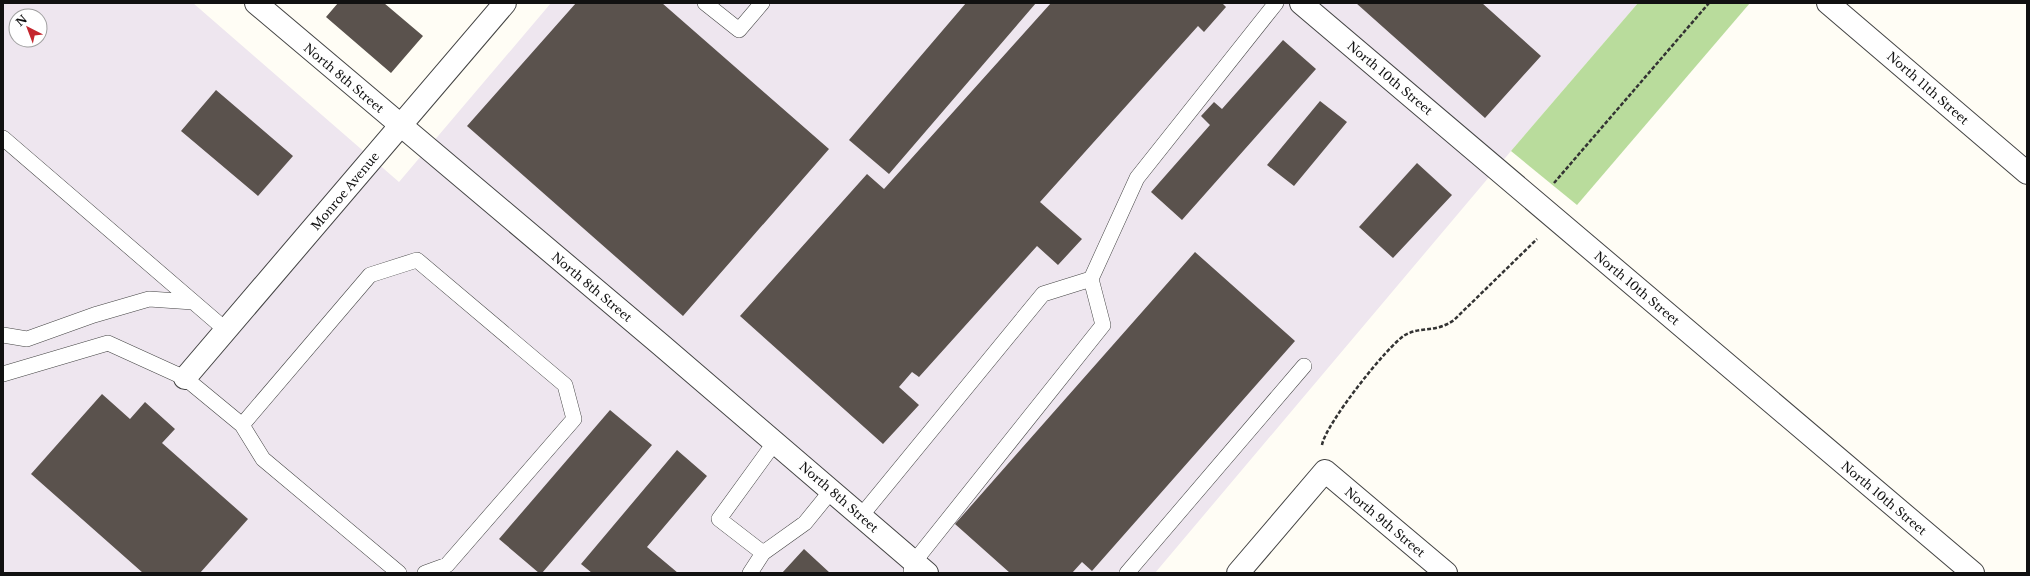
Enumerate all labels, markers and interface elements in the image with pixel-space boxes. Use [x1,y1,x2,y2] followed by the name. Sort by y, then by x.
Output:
[8,8,48,48] north arrow
[13,11,30,29] text: N
[1344,38,1436,118] street label: North 10th Street
[301,40,387,116] street label: North 8th Street
[1884,48,1972,128] street label: North 11th Street
[308,149,382,233] street label: Monroe Avenue
[1591,248,1683,328] street label: North 10th Street
[549,249,635,325] street label: North 8th Street
[1838,458,1930,538] street label: North 10th Street
[796,459,882,536] street label: North 8th Street
[1342,484,1429,560] street label: North 9th Street

